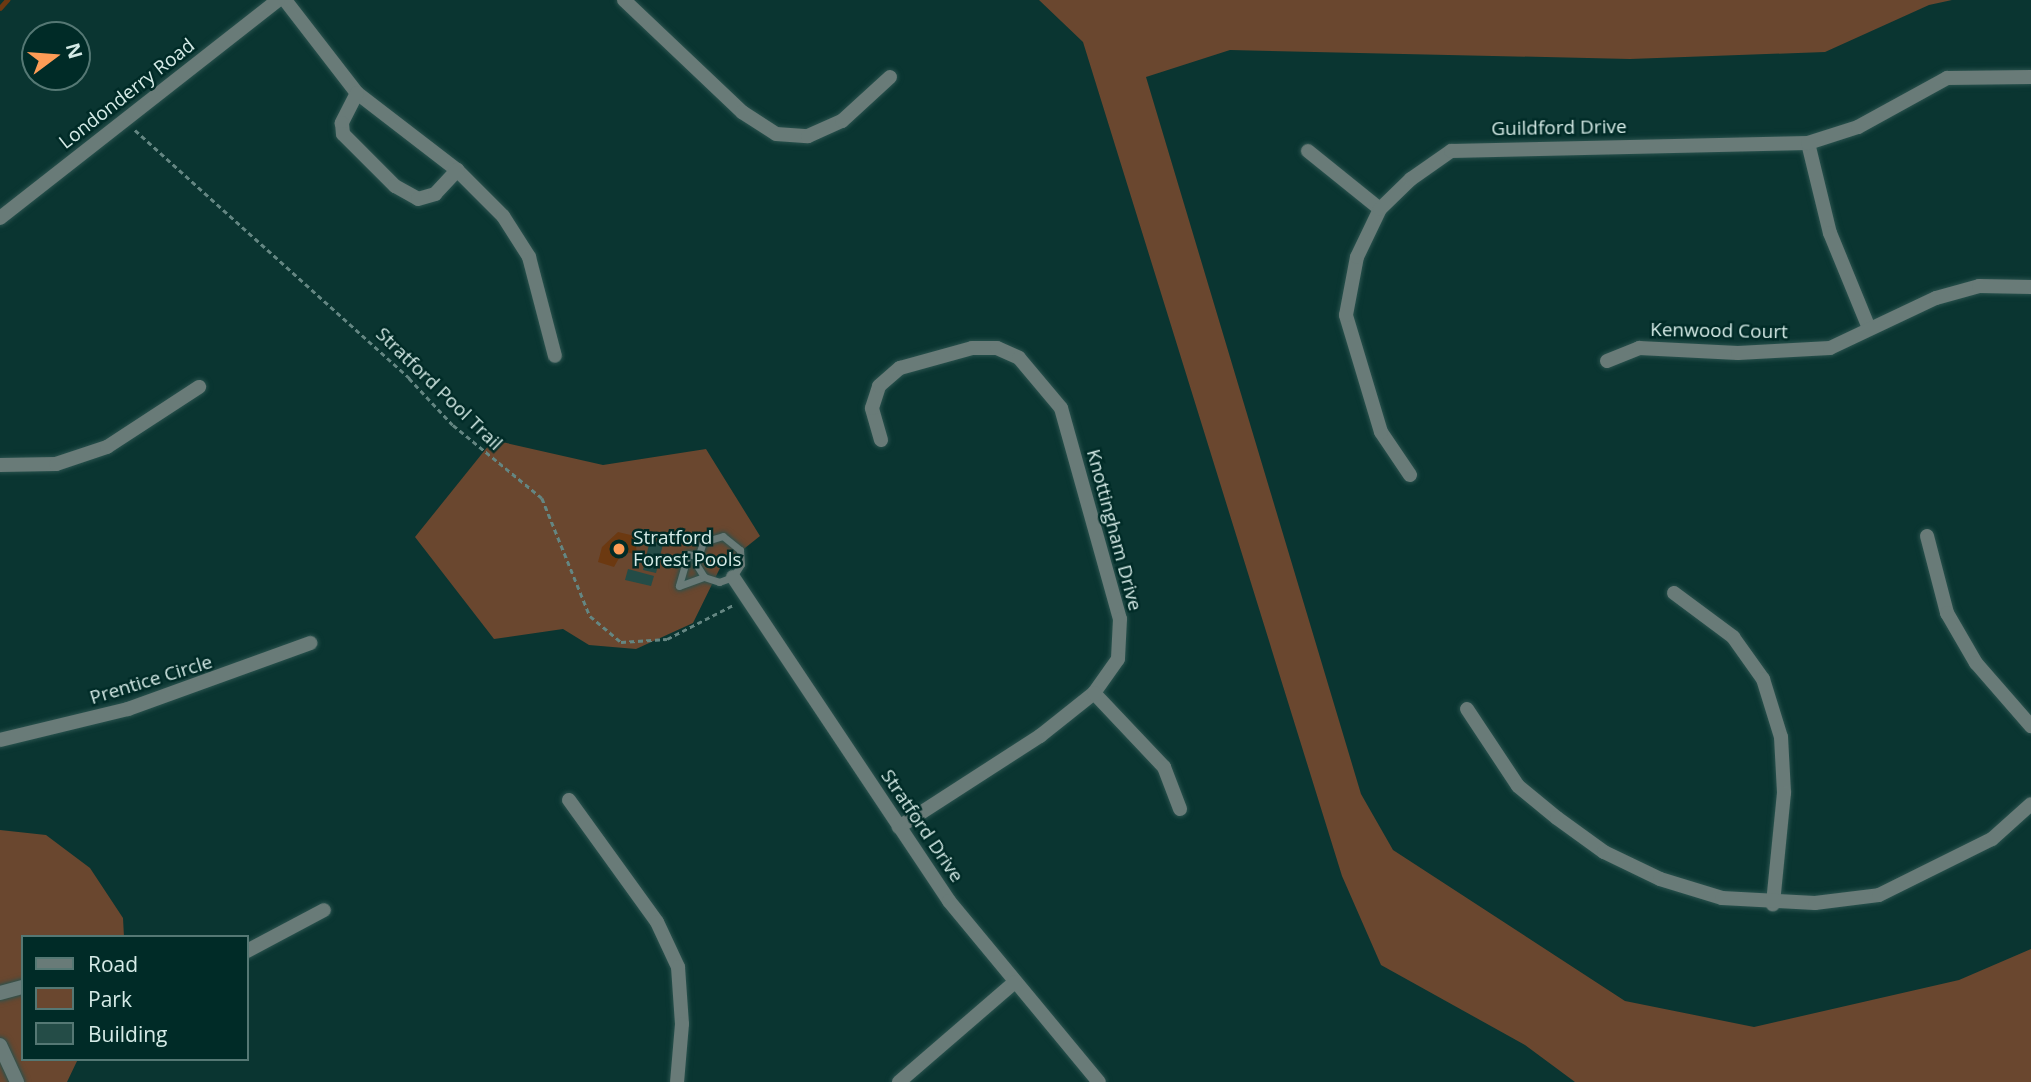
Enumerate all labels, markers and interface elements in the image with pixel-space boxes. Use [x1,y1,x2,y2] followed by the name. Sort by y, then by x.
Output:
[21,21,91,91] north arrow
[55,34,199,154] street label: Londonderry Road
[60,40,89,62] text: N
[1491,115,1627,141] street label: Guildford Drive
[1650,318,1788,344] street label: Kenwood Court
[371,323,507,455] street label: Stratford Pool Trail
[1081,447,1147,613] street label: Knottingham Drive
[633,527,742,571] place label: Stratford Forest Pools
[611,541,627,557] marker: Stratford Forest Pools
[87,651,215,709] street label: Prentice Circle
[876,765,968,887] street label: Stratford Drive
[21,935,248,1061] legend
[88,950,138,978] text: Road
[88,985,132,1013] text: Park
[88,1020,167,1048] text: Building

